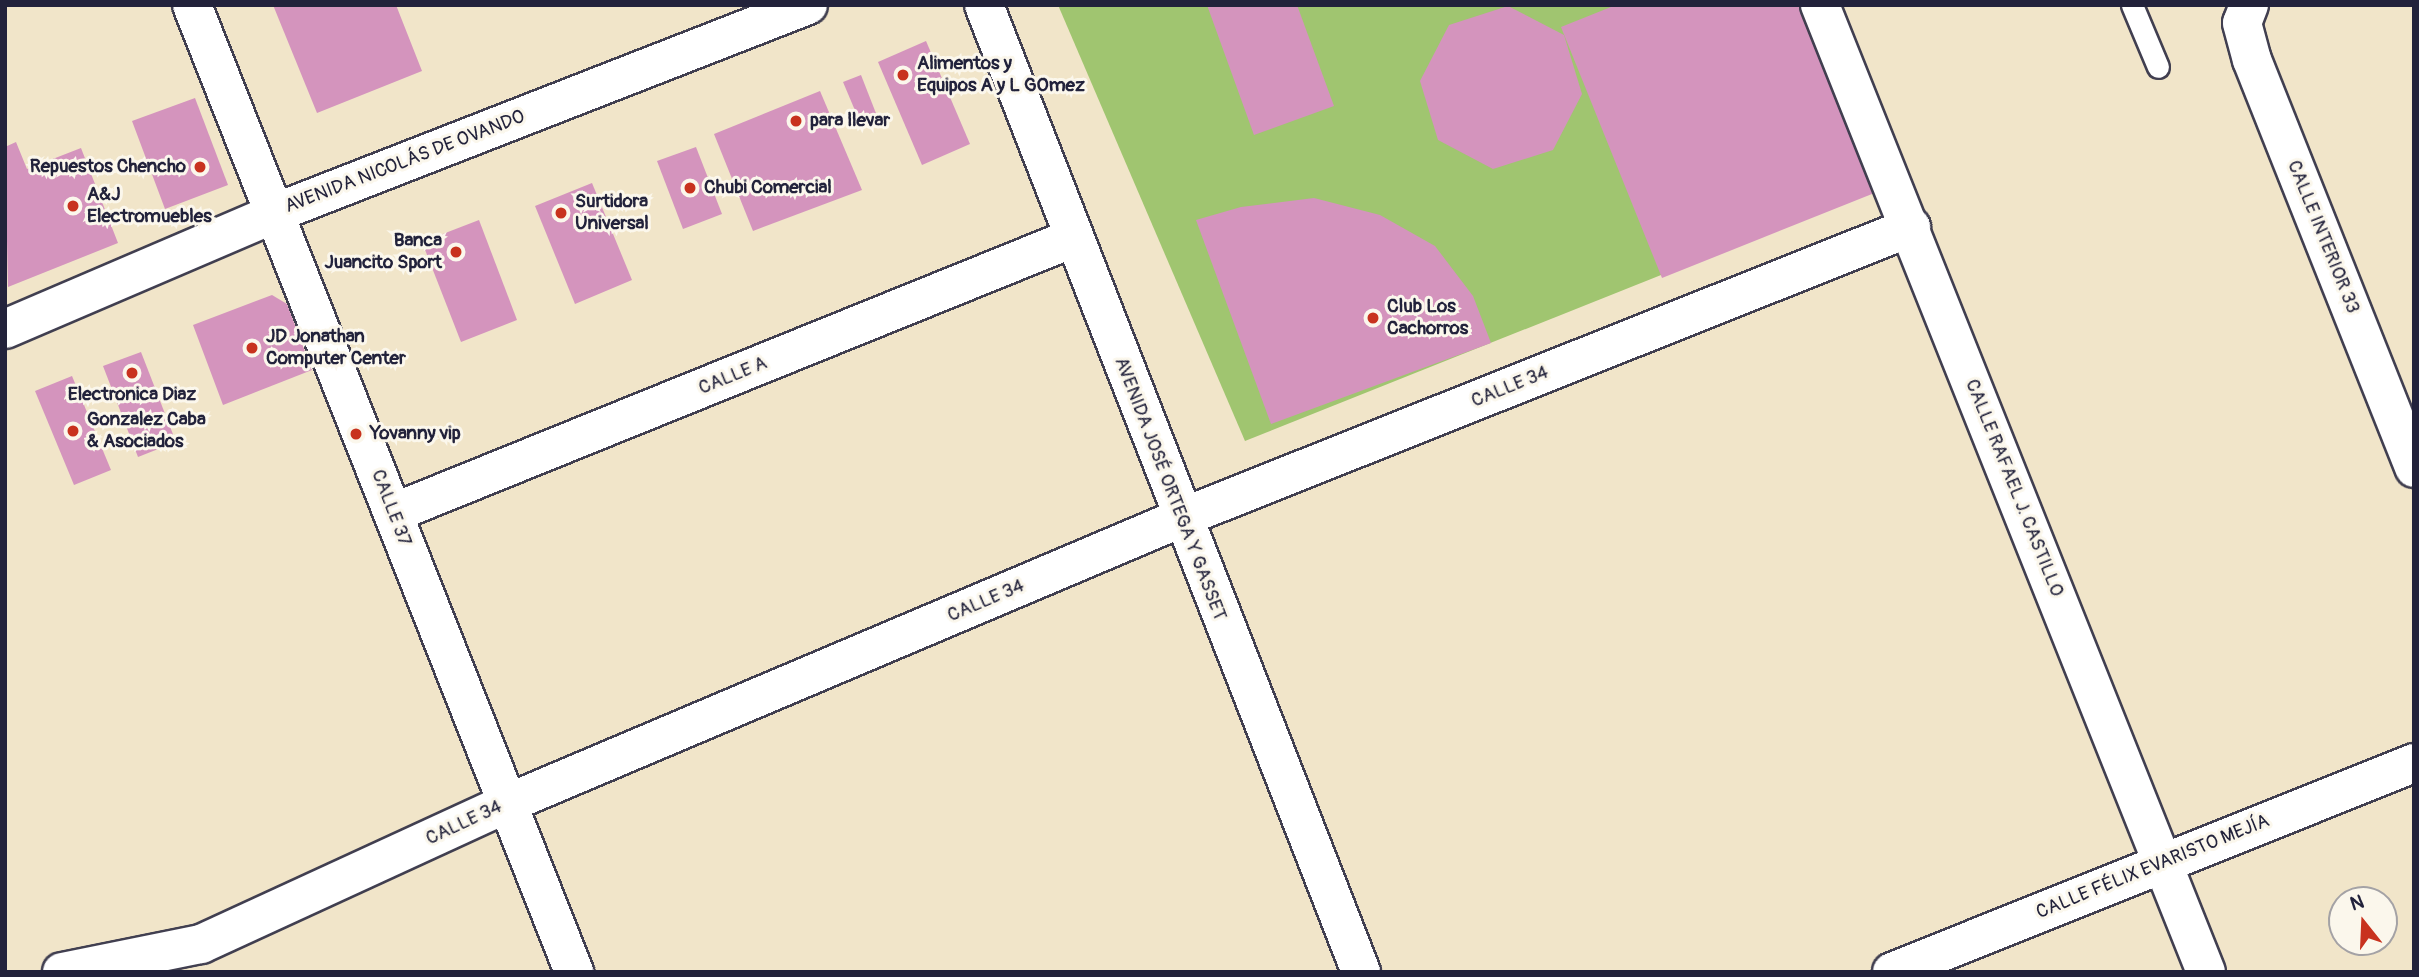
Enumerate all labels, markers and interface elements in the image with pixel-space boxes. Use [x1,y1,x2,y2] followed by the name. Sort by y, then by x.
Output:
[917,53,1085,97] place label: Alimentos y Equipos A y L GOmez
[895,67,911,83] marker: Alimentos y Equipos A y L GOmez
[282,106,528,218] street label: AVENIDA NICOLÁS DE OVANDO
[810,110,890,132] place label: para llevar
[788,113,804,129] marker: para llevar
[30,156,186,178] place label: Repuestos Chencho
[2282,157,2364,317] street label: CALLE INTERIOR 33
[192,159,208,175] marker: Repuestos Chencho
[704,177,832,199] place label: Chubi Comercial
[682,180,698,196] marker: Chubi Comercial
[87,184,212,228] place label: A&J Electromuebles
[575,191,649,235] place label: Surtidora Universal
[65,198,81,214] marker: A&J Electromuebles
[553,205,569,221] marker: Surtidora Universal
[325,230,442,274] place label: Banca Juancito Sport
[448,244,464,260] marker: Banca Juancito Sport
[1387,296,1468,340] place label: Club Los Cachorros
[1365,310,1381,326] marker: Club Los Cachorros
[266,326,406,370] place label: JD Jonathan Computer Center
[244,340,260,356] marker: JD Jonathan Computer Center
[695,352,771,400] street label: CALLE A
[1109,354,1231,624] street label: AVENIDA JOSÉ ORTEGA Y GASSET
[1468,361,1552,413] street label: CALLE 34
[124,365,140,381] marker: Electronica Diaz
[1960,376,2068,600] street label: CALLE RAFAEL J. CASTILLO
[68,384,196,406] place label: Electronica Diaz
[87,409,206,453] place label: Gonzalez Caba & Asociados
[65,423,81,439] marker: Gonzalez Caba & Asociados
[370,423,461,445] place label: Yovanny vip
[348,426,364,442] marker: Yovanny vip
[366,467,416,549] street label: CALLE 37
[944,575,1028,627] street label: CALLE 34
[422,796,506,850] street label: CALLE 34
[2033,810,2273,924] street label: CALLE FÉLIX EVARISTO MEJÍA
[2328,886,2398,956] north arrow
[2347,890,2367,916] text: N

